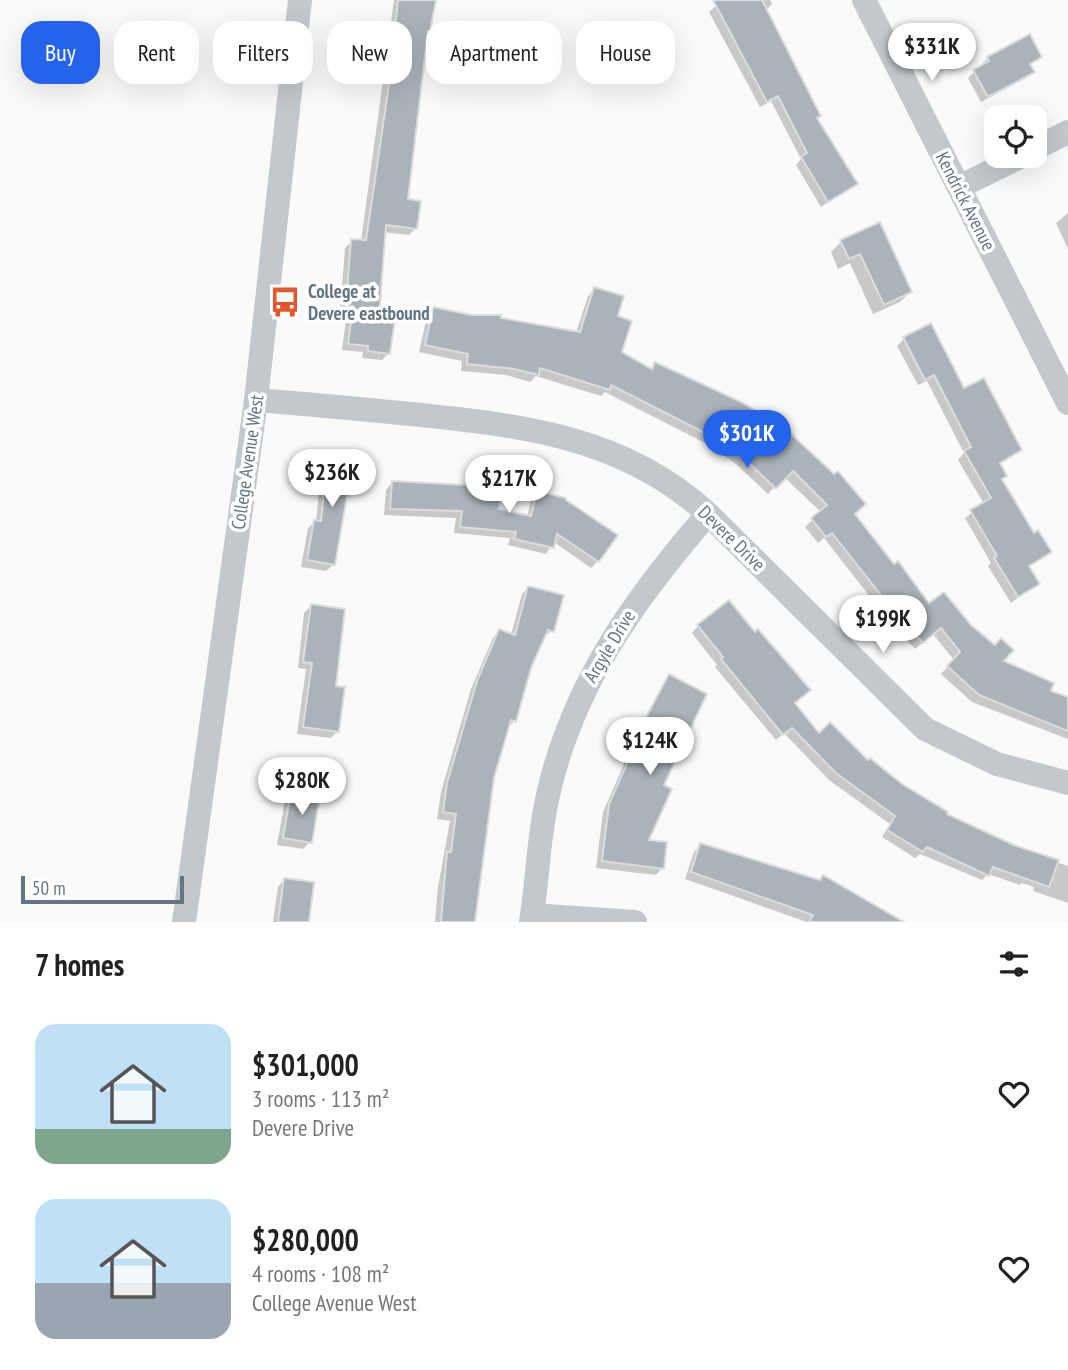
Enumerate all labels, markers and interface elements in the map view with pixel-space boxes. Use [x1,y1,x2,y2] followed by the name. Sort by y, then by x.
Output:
[21,21,100,84] chip: Buy
[114,21,199,84] chip: Rent
[213,21,313,84] chip: Filters
[327,21,412,84] chip: New
[426,21,562,84] chip: Apartment
[576,21,675,84] chip: House
[883,24,981,83] pin: $331K
[904,31,960,60] text: $331K
[984,105,1047,168] map controls
[984,105,1047,168] button: locate
[931,148,1001,255] street label: Kendrick Avenue
[308,279,430,325] place label: College at Devere eastbound
[268,285,302,319] bus stop icon: College at Devere eastbound
[226,392,268,531] street label: College Avenue West
[698,410,796,470] pin: $301K
[719,418,775,447] text: $301K
[283,449,381,509] pin: $236K
[460,456,558,515] pin: $217K
[304,457,360,486] text: $236K
[481,463,537,492] text: $217K
[693,500,771,576] street label: Devere Drive
[834,596,932,655] pin: $199K
[855,603,911,632] text: $199K
[578,605,640,687] street label: Argyle Drive
[601,718,699,777] pin: $124K
[622,725,678,754] text: $124K
[253,758,351,817] pin: $280K
[274,765,330,794] text: $280K
[21,873,184,905] scale bar
[32,876,66,900] text: 50 m
[35,945,124,984] text: 7 homes
[995,945,1033,983] icon: filters
[252,1045,359,1084] text: $301,000
[91,1052,175,1136] icon: home
[995,1075,1033,1113] icon: heart
[252,1084,389,1113] text: 3 rooms · 113 m²
[252,1113,354,1142] text: Devere Drive
[252,1220,359,1259] text: $280,000
[91,1227,175,1311] icon: home
[995,1250,1033,1288] icon: heart
[252,1259,389,1288] text: 4 rooms · 108 m²
[252,1288,416,1317] text: College Avenue West

